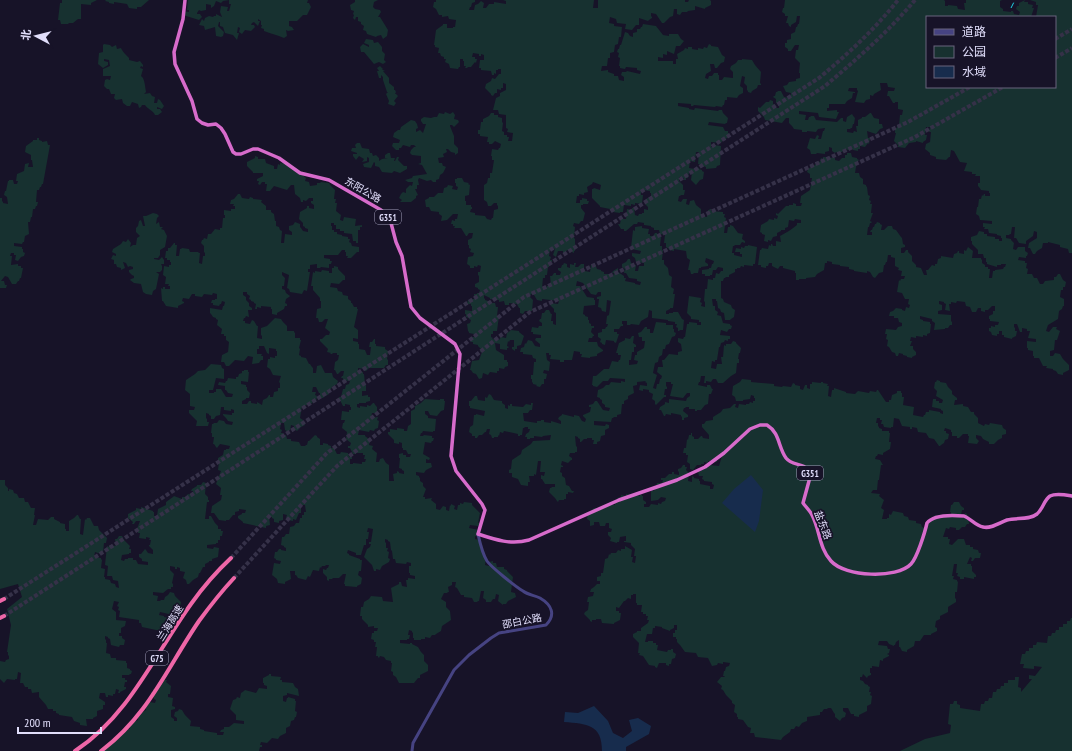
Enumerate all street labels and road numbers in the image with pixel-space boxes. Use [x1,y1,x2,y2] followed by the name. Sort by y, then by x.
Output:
[342,174,384,206] street label: 东阳公路
[375,210,401,224] road number: G351
[797,466,823,480] road number: G351
[812,509,834,541] street label: 盐东路
[154,603,186,643] street label: 兰海高速
[501,611,543,631] street label: 邵白公路
[146,651,168,665] road number: G75

